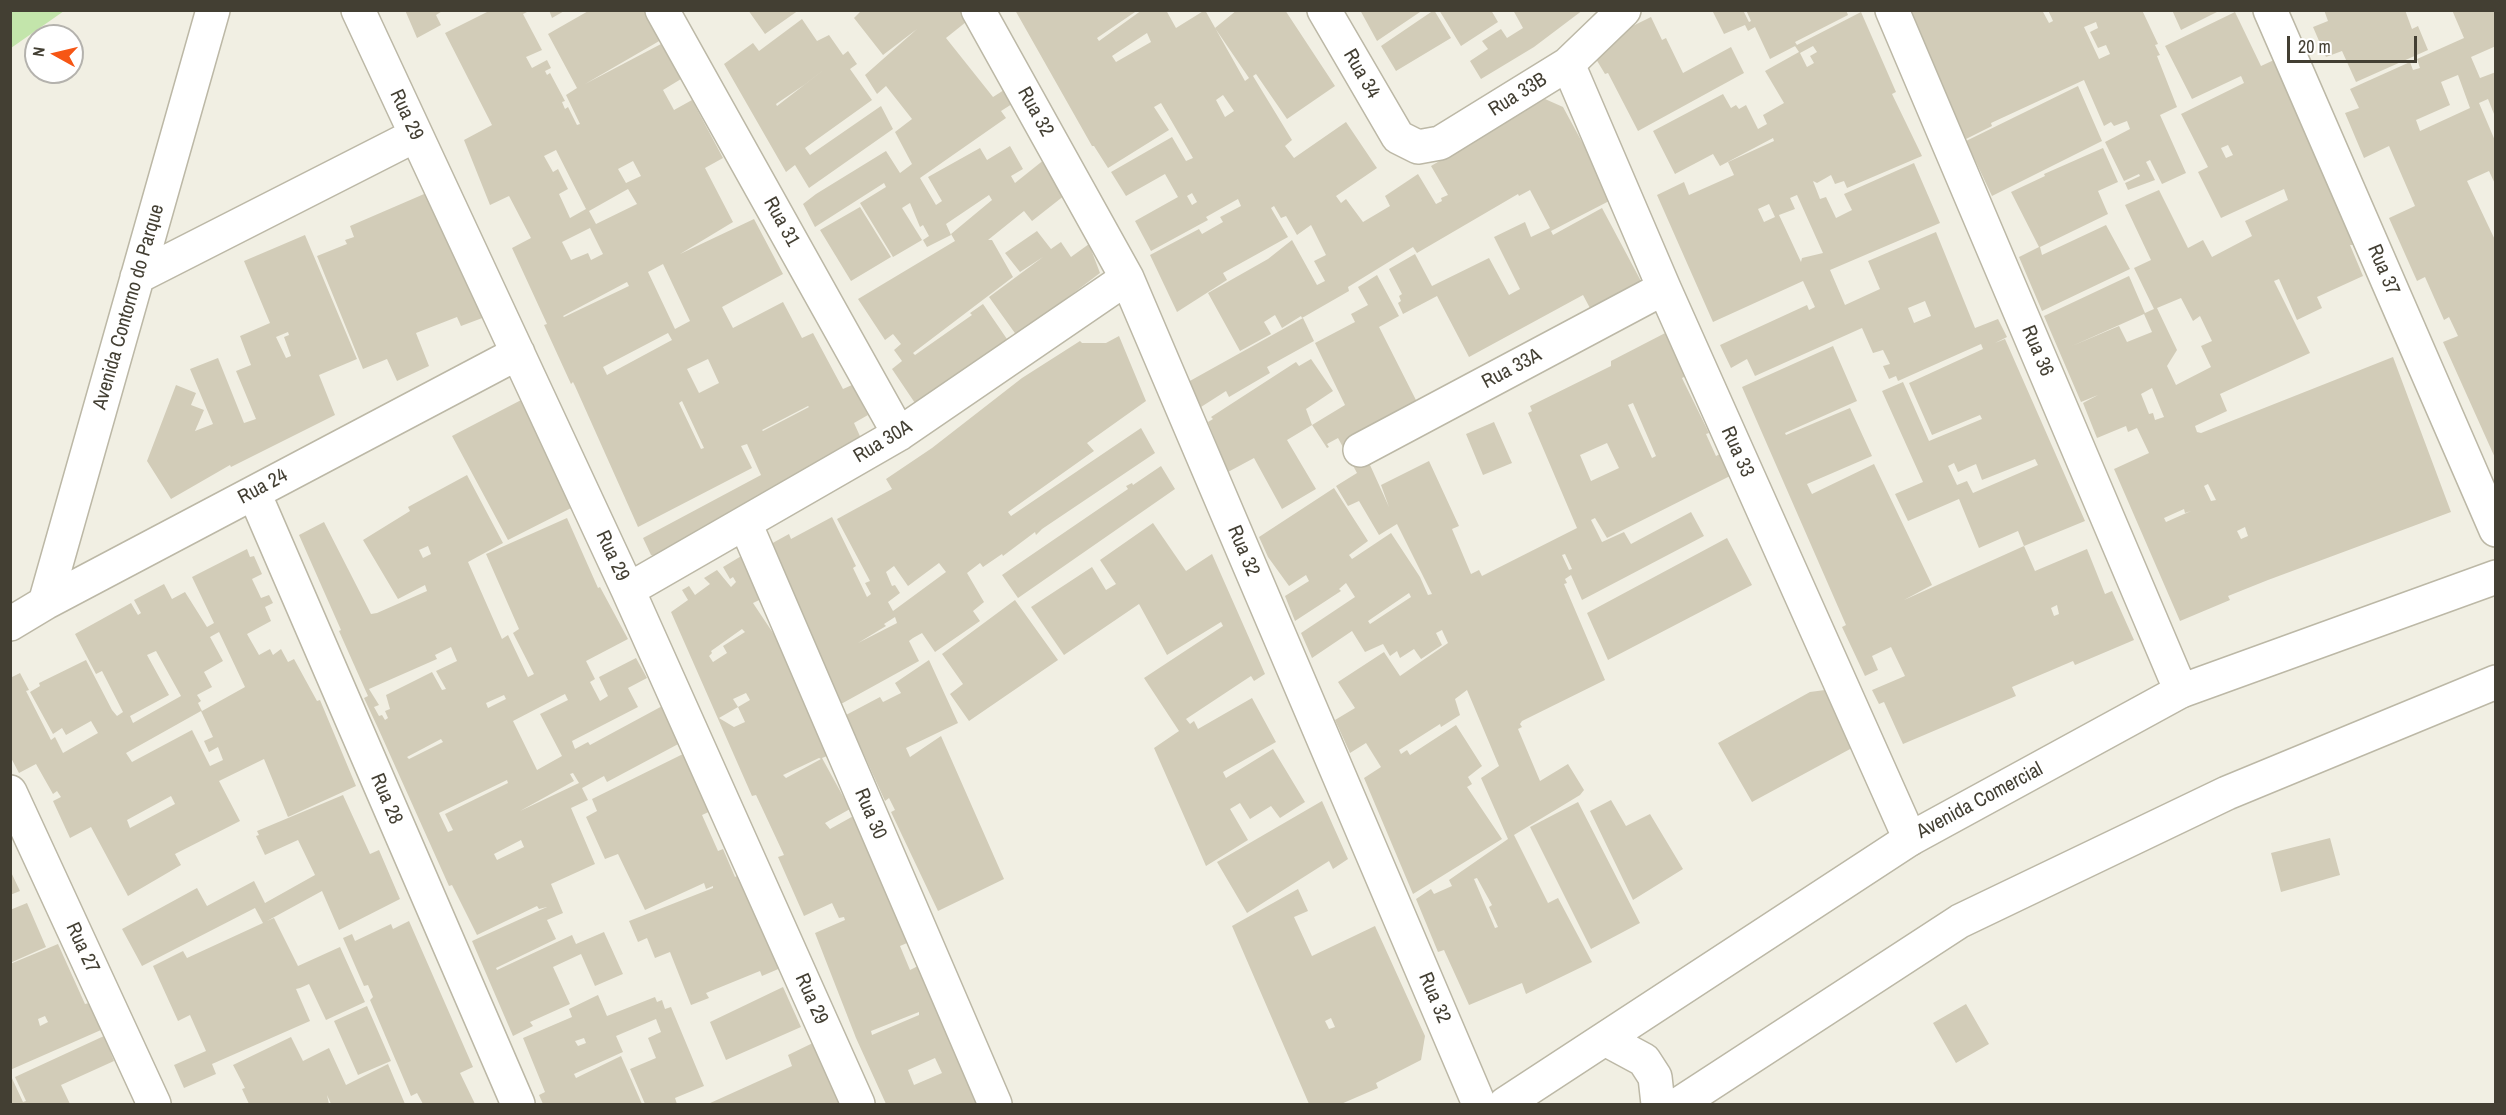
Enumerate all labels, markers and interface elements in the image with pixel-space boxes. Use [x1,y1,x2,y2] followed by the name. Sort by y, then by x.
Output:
[24,24,84,84] north arrow
[2290,24,2420,62] scale bar
[2298,34,2331,59] text: 20 m
[1337,45,1385,103] street label: Rua 34
[27,46,50,58] text: N
[1485,68,1551,122] street label: Rua 33B
[1012,83,1058,141] street label: Rua 32
[384,86,428,144] street label: Rua 29
[758,193,804,251] street label: Rua 31
[88,202,170,412] street label: Avenida Contorno do Parque
[2362,241,2404,299] street label: Rua 37
[2016,322,2058,380] street label: Rua 36
[1478,343,1546,395] street label: Rua 33A
[849,415,917,469] street label: Rua 30A
[1715,423,1759,481] street label: Rua 33
[234,464,292,510] street label: Rua 24
[1222,522,1264,580] street label: Rua 32
[590,527,634,585] street label: Rua 29
[1913,758,2047,844] street label: Avenida Comercial
[365,770,407,828] street label: Rua 28
[849,785,891,843] street label: Rua 30
[60,919,104,977] street label: Rua 27
[1413,969,1455,1027] street label: Rua 32
[789,970,833,1028] street label: Rua 29

